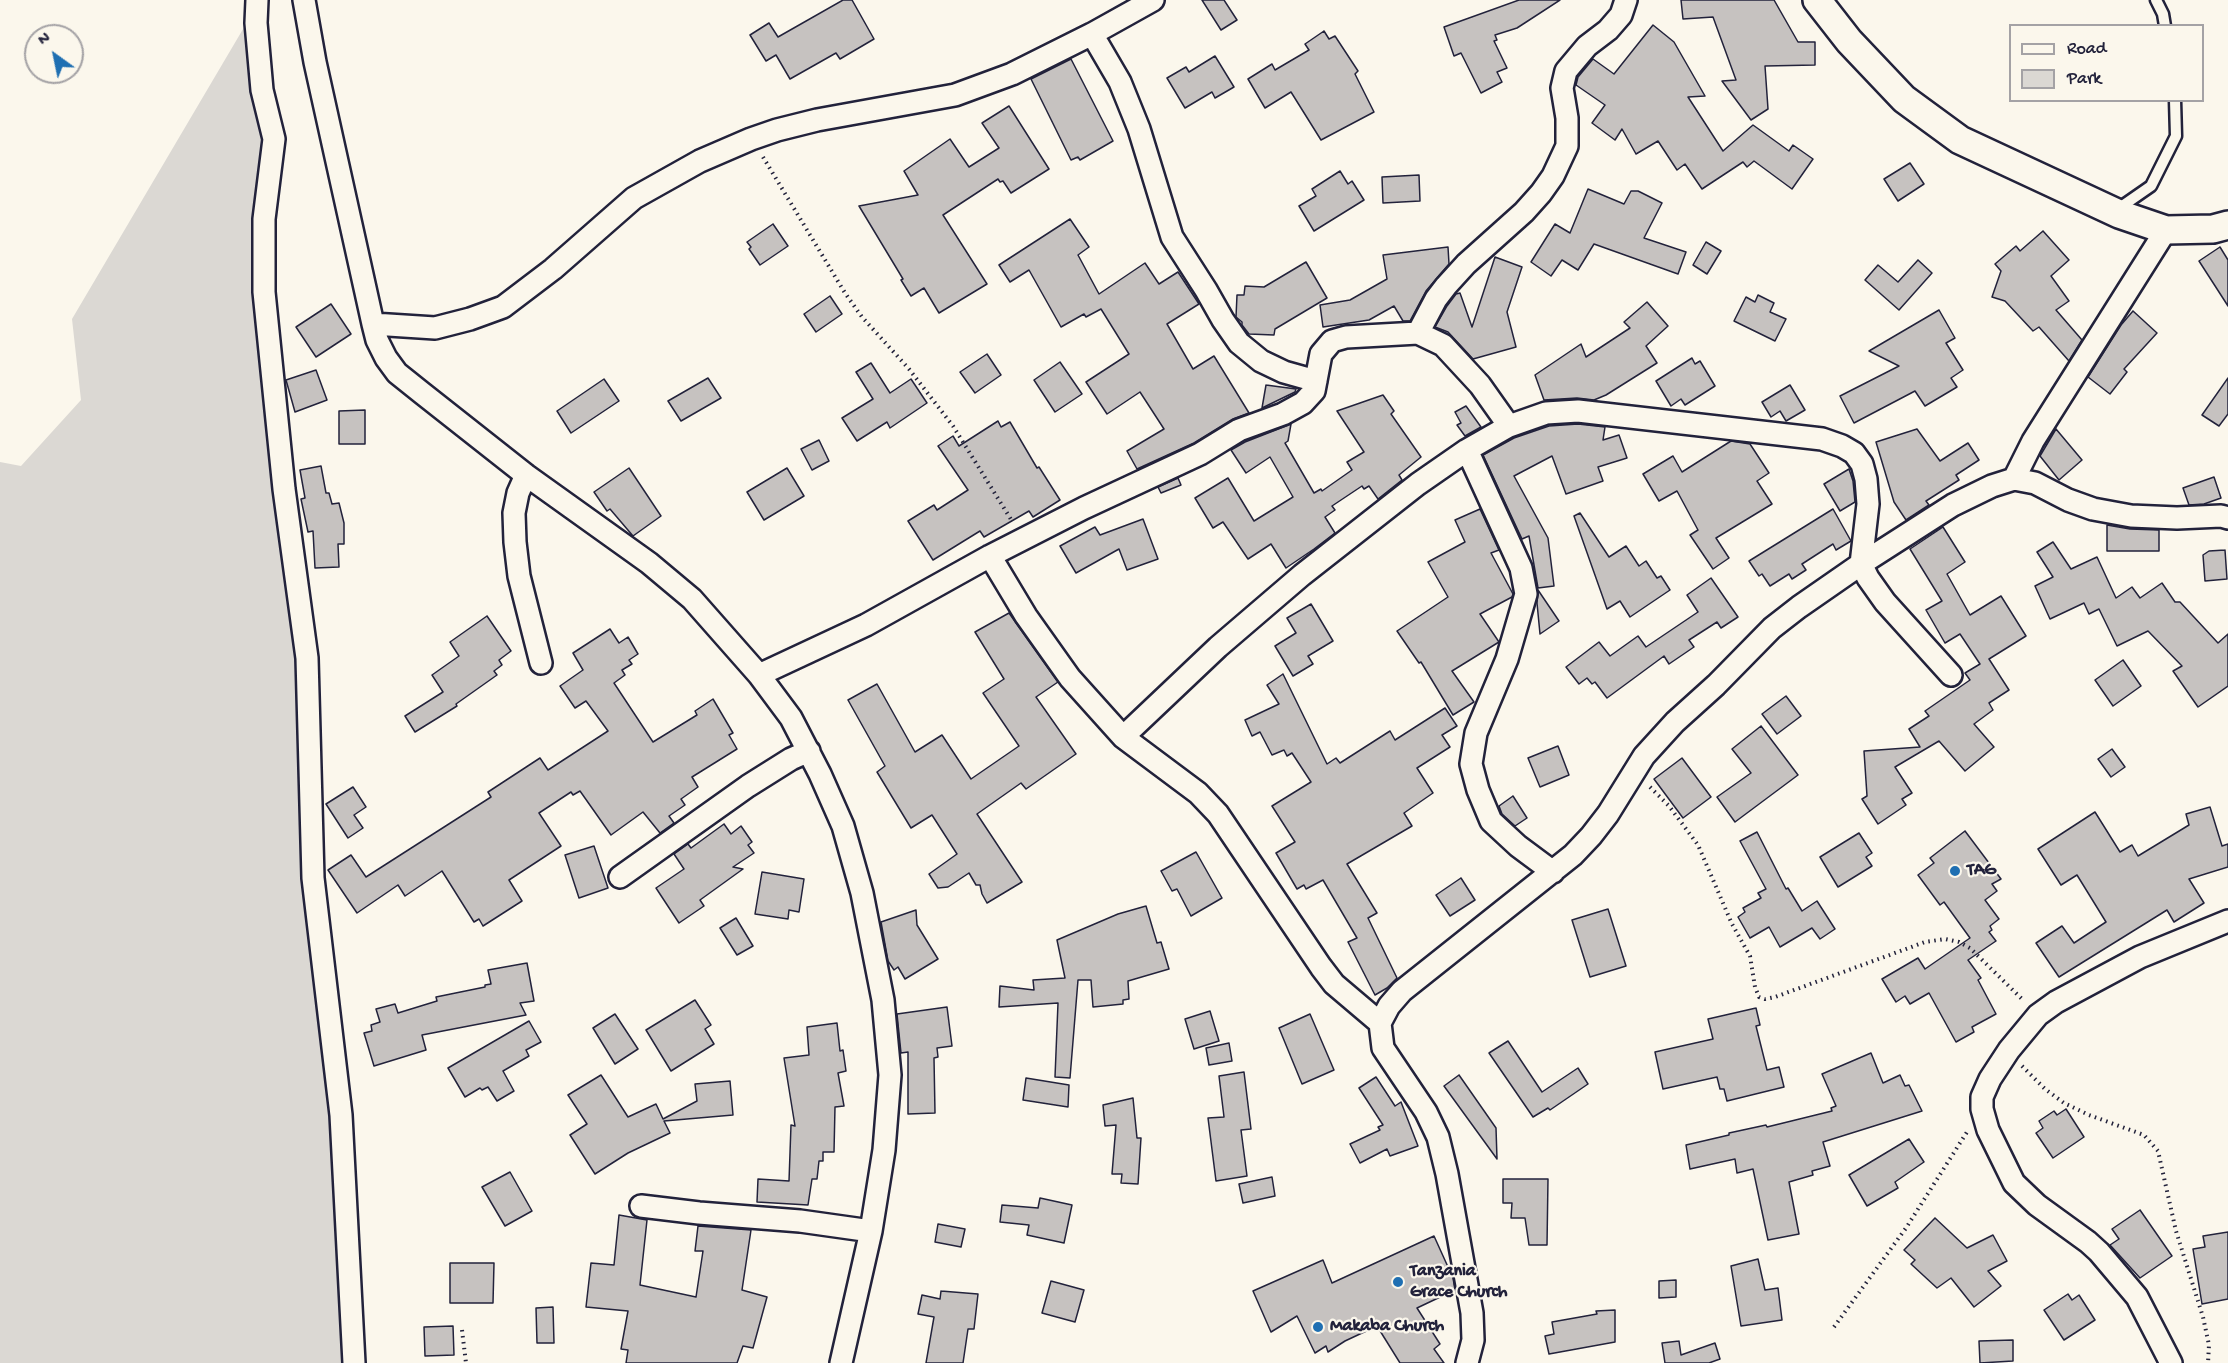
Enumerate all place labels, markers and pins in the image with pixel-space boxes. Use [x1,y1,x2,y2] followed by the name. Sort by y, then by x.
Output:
[1967,860,1996,882] place label: TAG
[1948,864,1962,878] marker: TAG
[1410,1261,1507,1304] place label: Tanzania Grace Church
[1391,1275,1405,1289] marker: Tanzania Grace Church
[1330,1316,1444,1338] place label: Makaba Church
[1311,1320,1325,1334] marker: Makaba Church

